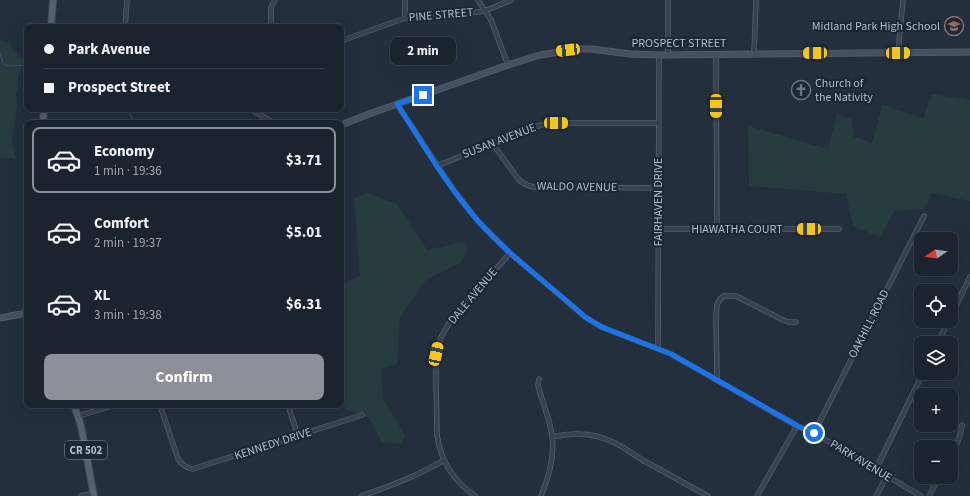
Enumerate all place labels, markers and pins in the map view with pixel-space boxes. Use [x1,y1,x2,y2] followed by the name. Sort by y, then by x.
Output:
[943,15,965,37] school or university icon: Midland Park High School
[812,18,940,35] place label: Midland Park High School
[815,75,873,106] place label: Church of the Nativity
[790,79,812,101] church icon: Church of the Nativity

